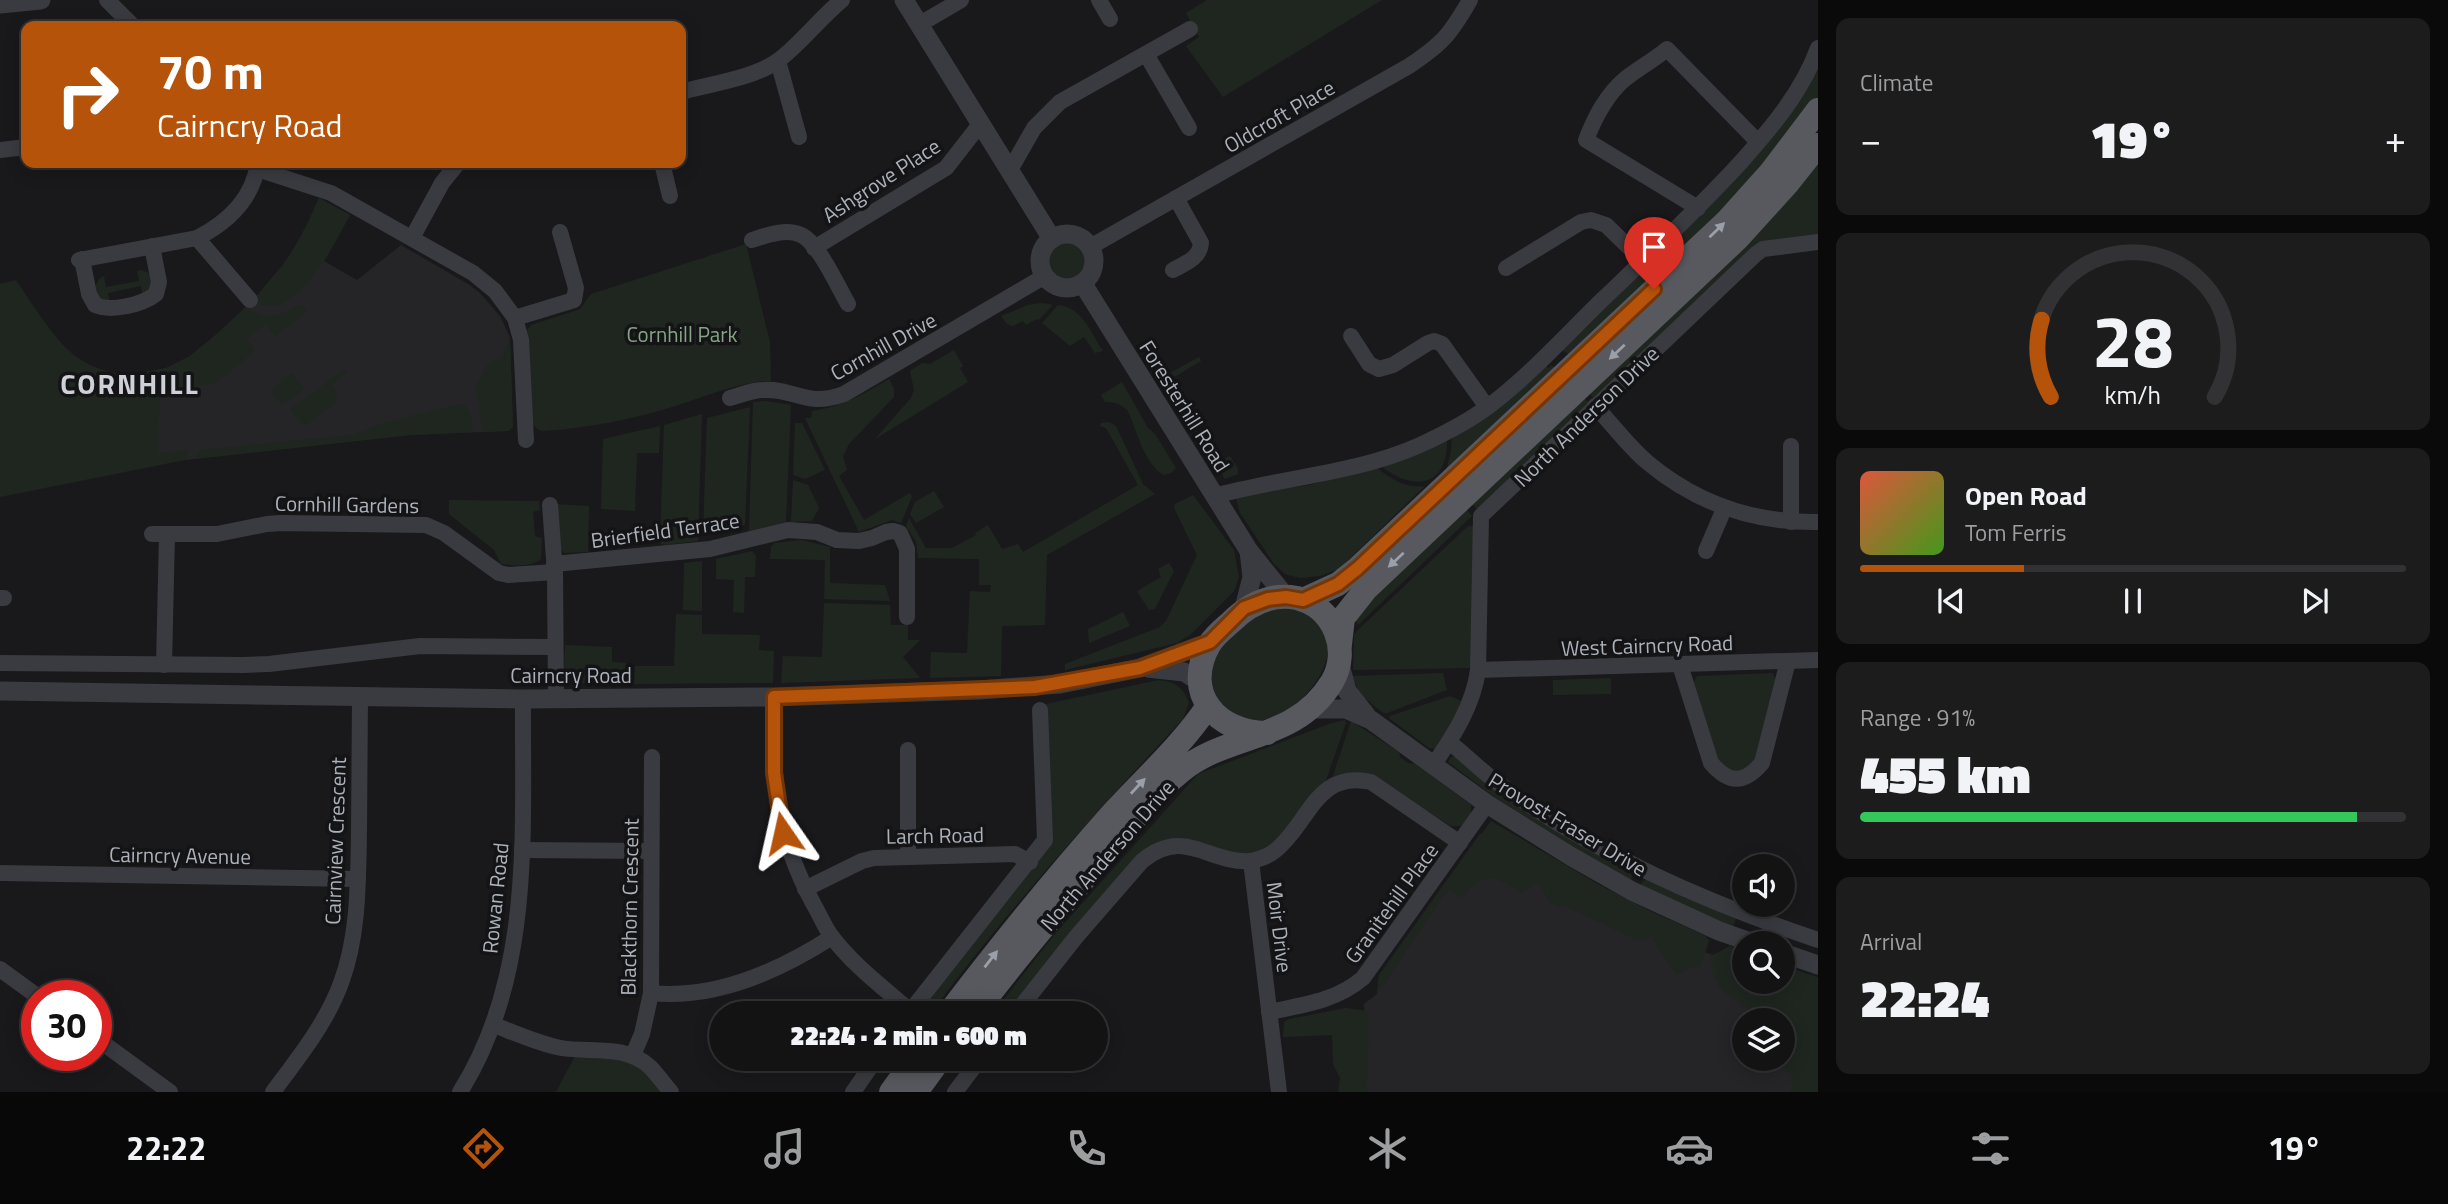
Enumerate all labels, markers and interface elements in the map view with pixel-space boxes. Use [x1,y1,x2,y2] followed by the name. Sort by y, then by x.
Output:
[157,33,264,108] text: 70 m
[42,49,133,140] icon: right
[1860,65,1933,100] text: Climate
[1218,71,1340,161] street label: Oldcroft Place
[2090,99,2176,178] text: 19°
[157,101,343,149] text: Cairncry Road
[1860,110,1881,168] text: −
[2385,110,2406,168] text: +
[816,130,946,230] street label: Ashgrove Place
[1624,217,1684,289] pin
[1709,221,1726,238] one-way arrow
[1635,228,1673,266] icon: arrive
[2092,286,2174,396] text: 28
[824,304,942,388] street label: Cornhill Drive
[626,318,738,350] park label: Cornhill Park
[1132,334,1238,478] street label: Foresterhill Road
[1506,338,1666,494] street label: North Anderson Drive
[1609,343,1626,359] one-way arrow
[60,362,200,405] district label: CORNHILL
[2105,376,2161,414] text: km/h
[1965,476,2087,515] text: Open Road
[275,487,419,521] street label: Cornhill Gardens
[589,504,741,556] street label: Brierfield Terrace
[1965,515,2066,550] text: Tom Ferris
[1388,551,1405,567] one-way arrow
[1932,582,1970,620] icon: previous
[2114,582,2152,620] icon: pause
[2296,582,2334,620] icon: next
[1560,626,1734,664] street label: West Cairncry Road
[510,659,632,691] street label: Cairncry Road
[1860,700,1975,735] text: Range · 91%
[1860,734,2031,813] text: 455 km
[316,756,354,925] street label: Cairnview Crescent
[1483,764,1653,884] street label: Provost Fraser Drive
[1032,772,1182,938] street label: North Anderson Drive
[1130,778,1146,795] one-way arrow
[746,796,820,870] position arrow
[611,817,647,996] street label: Blackthorn Crescent
[886,818,984,852] street label: Larch Road
[1336,836,1446,970] street label: Granitehill Place
[109,838,251,872] street label: Cairncry Avenue
[473,841,517,955] street label: Rowan Road
[1732,854,1795,1071] map controls
[1732,854,1795,917] button: sound
[1259,880,1301,974] street label: Moir Drive
[1860,924,1922,959] text: Arrival
[1732,931,1795,994] button: search
[984,951,999,969] one-way arrow
[1860,958,1989,1037] text: 22:24
[21,980,112,1071] speed limit sign: 30
[1732,1008,1795,1071] button: layers
[790,1016,1027,1055] text: 22:24 · 2 min · 600 m
[126,1124,206,1172] text: 22:22
[459,1124,508,1173] icon: directions
[760,1124,809,1173] icon: music
[1062,1124,1111,1173] icon: phone
[1363,1124,1412,1173] icon: climate
[1665,1124,1714,1173] icon: car
[1966,1124,2015,1173] icon: filters
[2268,1124,2322,1172] text: 19°

